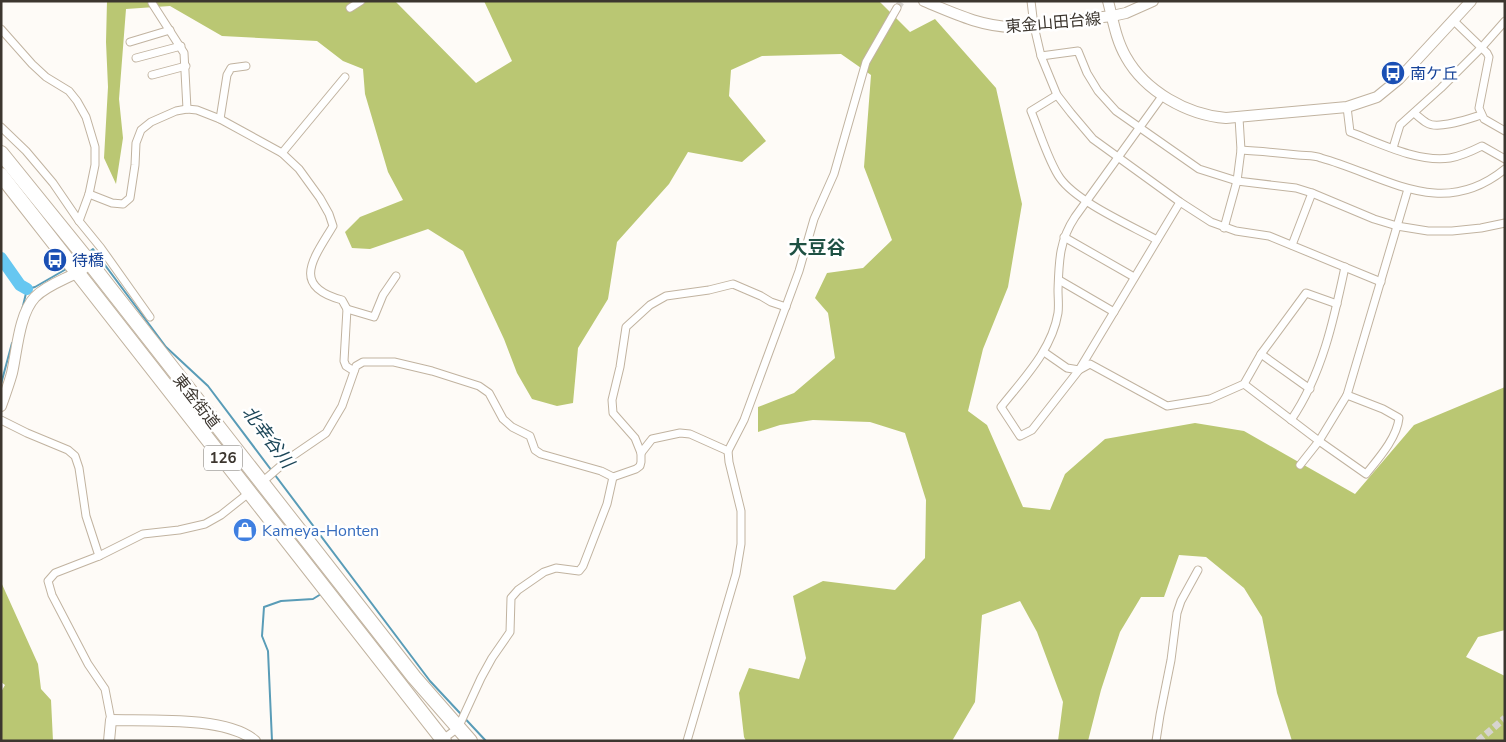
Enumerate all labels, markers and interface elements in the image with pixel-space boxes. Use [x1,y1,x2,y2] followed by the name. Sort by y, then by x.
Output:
[1004,8,1102,38] street label: 東金山田台線
[1380,60,1406,86] bus stop icon: 南ケ丘
[1410,63,1458,85] place label: 南ケ丘
[788,235,846,261] district label: 大豆谷
[42,247,68,273] bus stop icon: 待橋
[72,250,104,272] place label: 待橋
[168,370,225,434] street label: 東金街道
[237,401,300,475] water label: 北幸谷川
[204,446,242,470] road number: 126
[232,517,258,543] shop icon: Kameya-Honten
[262,520,379,542] place label: Kameya-Honten

